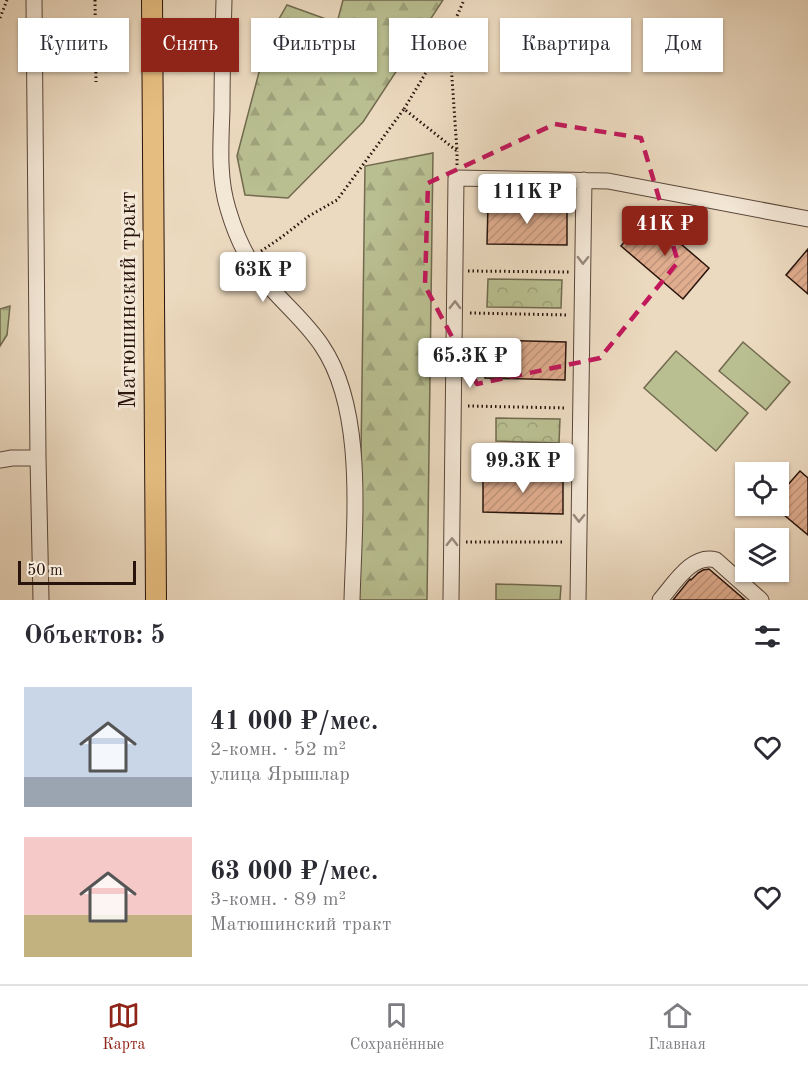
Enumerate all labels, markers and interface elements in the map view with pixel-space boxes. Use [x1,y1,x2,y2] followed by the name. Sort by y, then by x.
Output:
[18,18,129,72] chip: Купить
[141,18,239,72] chip: Снять
[251,18,377,72] chip: Фильтры
[389,18,488,72] chip: Новое
[500,18,631,72] chip: Квартира
[643,18,723,72] chip: Дом
[478,174,576,225] pin: 111K ₽
[492,183,562,203] text: 111K ₽
[117,191,141,409] street label: Матюшинский тракт
[623,206,707,257] pin: 41K ₽
[636,215,694,235] text: 41K ₽
[221,252,305,303] pin: 63K ₽
[577,255,589,264] one-way arrow
[234,261,292,281] text: 63K ₽
[449,300,461,309] one-way arrow
[415,338,525,389] pin: 65.3K ₽
[432,347,508,367] text: 65.3K ₽
[468,443,578,494] pin: 99.3K ₽
[485,452,561,472] text: 99.3K ₽
[735,462,789,582] map controls
[735,462,789,516] button: locate
[573,513,585,522] one-way arrow
[735,528,789,582] button: layers
[446,537,458,546] one-way arrow
[18,558,136,586] scale bar
[27,563,63,579] text: 50 m
[751,620,784,653] icon: filters
[24,623,165,649] text: Объектов: 5
[210,709,378,735] text: 41 000 ₽/мес.
[72,711,144,783] icon: home
[751,731,784,764] icon: heart
[210,740,346,760] text: 2-комн. · 52 m²
[210,765,350,785] text: улица Ярышлар
[210,859,378,885] text: 63 000 ₽/мес.
[72,861,144,933] icon: home
[751,881,784,914] icon: heart
[210,890,346,910] text: 3-комн. · 89 m²
[210,915,391,935] text: Матюшинский тракт
[102,999,145,1055] tab: Карта
[350,999,444,1055] tab: Сохранённые
[648,999,706,1055] tab: Главная

